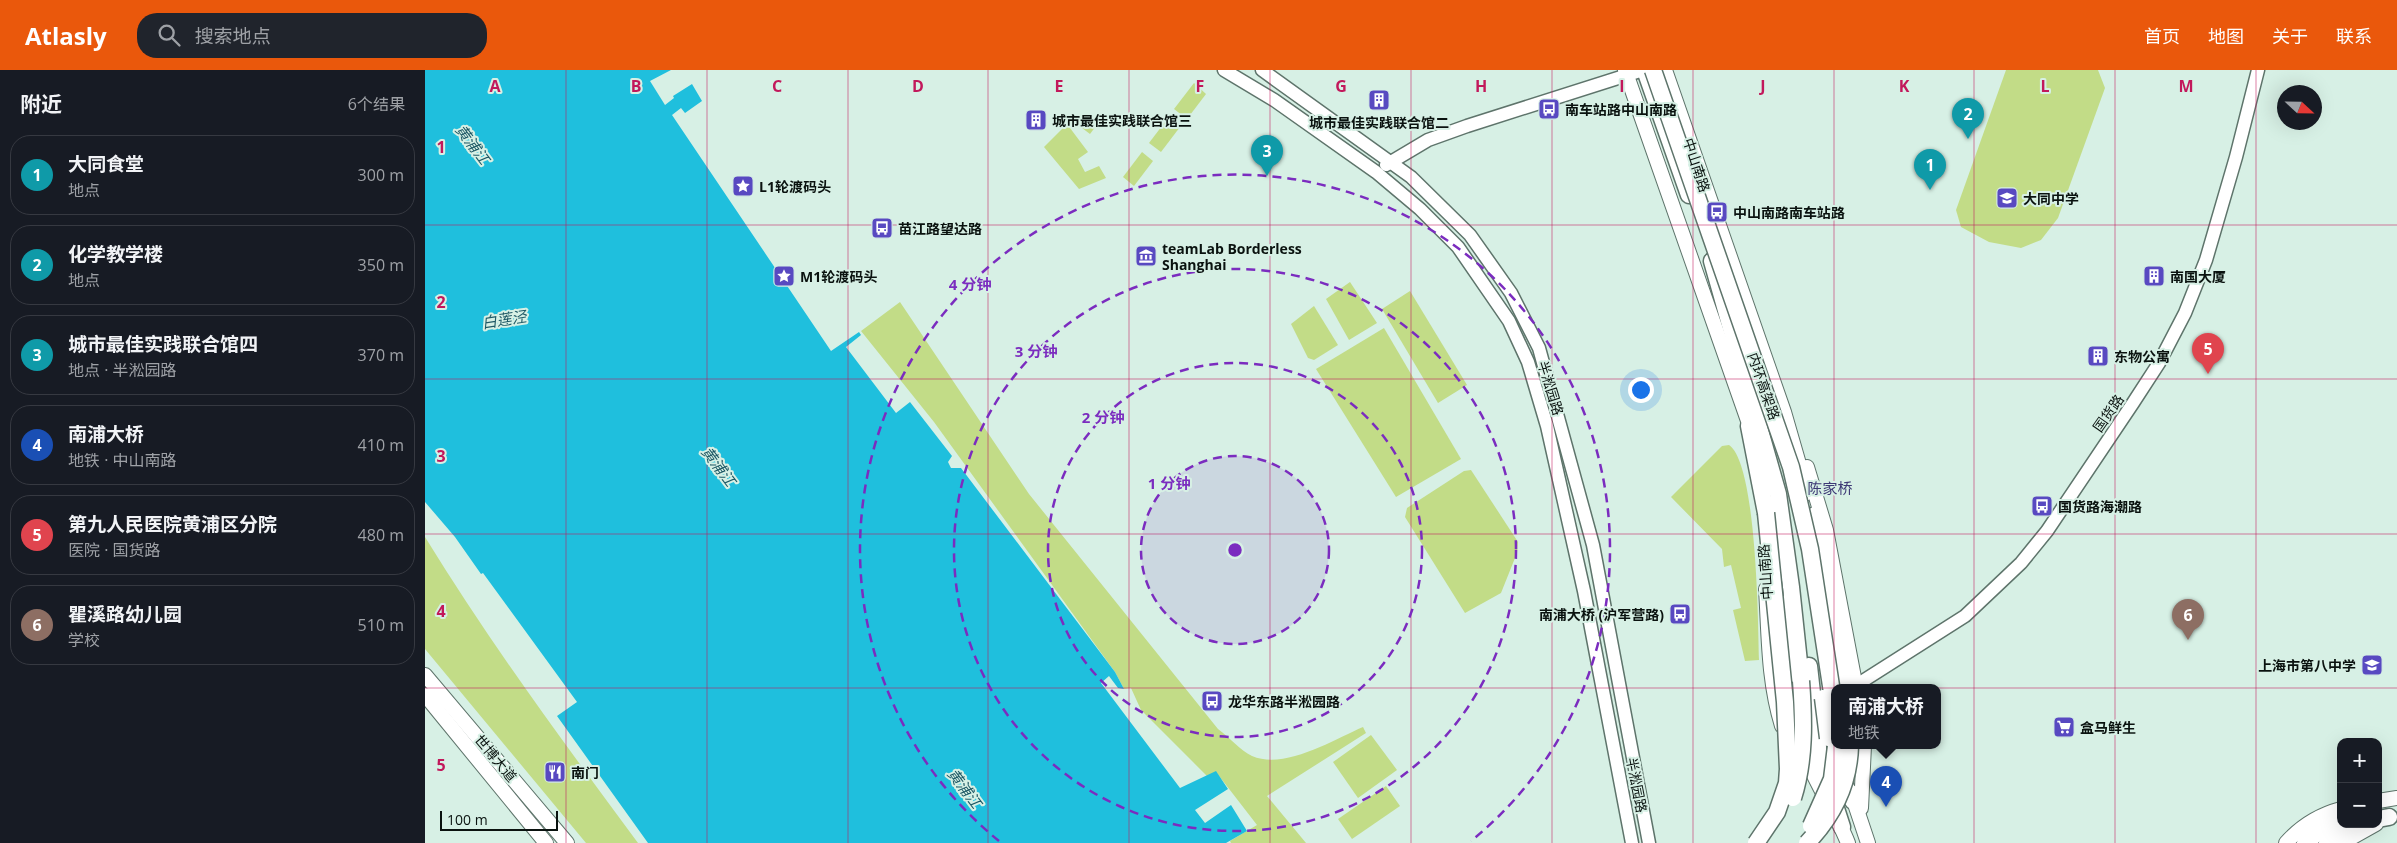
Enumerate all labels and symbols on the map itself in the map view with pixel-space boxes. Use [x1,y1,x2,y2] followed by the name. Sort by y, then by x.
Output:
[489,75,501,97] text: A
[631,75,641,97] text: B
[772,75,782,97] text: C
[912,75,924,97] text: D
[1055,75,1064,97] text: E
[1196,75,1204,97] text: F
[1335,75,1347,97] text: G
[1475,75,1487,97] text: H
[1619,75,1625,97] text: I
[1758,75,1766,97] text: J
[1899,75,1910,97] text: K
[2040,75,2050,97] text: L
[2178,75,2194,97] text: M
[2277,85,2322,130] north arrow
[1367,88,1391,112] building icon: 城市最佳实践联合馆二
[1537,97,1561,121] bus stop icon: 南车站路中山南路
[1952,98,1984,139] pin: 2
[1565,100,1677,119] place label: 南车站路中山南路
[1024,108,1048,132] building icon: 城市最佳实践联合馆三
[1052,111,1192,130] place label: 城市最佳实践联合馆三
[1309,113,1449,132] place label: 城市最佳实践联合馆二
[451,120,496,170] water label: 黄浦江
[1251,135,1283,176] pin: 3
[1679,135,1715,195] street label: 中山南路
[436,136,446,158] text: 1
[1914,149,1946,190] pin: 1
[731,174,755,198] place icon: L1轮渡码头
[759,177,831,196] place label: L1轮渡码头
[1995,186,2019,210] school or university icon: 大同中学
[2023,189,2079,208] place label: 大同中学
[1705,200,1729,224] bus stop icon: 中山南路南车站路
[1733,203,1845,222] place label: 中山南路南车站路
[870,216,894,240] bus stop icon: 苗江路望达路
[898,219,982,238] place label: 苗江路望达路
[1162,239,1302,274] place label: teamLab Borderless Shanghai
[1134,244,1158,268] museum icon: teamLab Borderless Shanghai
[772,264,796,288] place icon: M1轮渡码头
[2142,264,2166,288] building icon: 南国大厦
[800,267,877,286] place label: M1轮渡码头
[2170,267,2226,286] place label: 南国大厦
[949,274,991,294] text: 4 分钟
[436,291,446,313] text: 2
[480,305,530,332] water label: 白莲泾
[2192,333,2224,374] pin: 5
[1015,341,1057,361] text: 3 分钟
[2086,344,2110,368] building icon: 东物公寓
[2114,347,2170,366] place label: 东物公寓
[1744,350,1784,422] street label: 内环高架路
[1534,358,1568,418] street label: 半淞园路
[1628,377,1654,403] your location
[2088,390,2128,436] street label: 国货路
[1082,407,1124,427] text: 2 分钟
[697,442,742,492] water label: 黄浦江
[436,445,446,467] text: 3
[1148,473,1190,493] text: 1 分钟
[1807,478,1853,498] district label: 陈家桥
[2030,494,2054,518] bus stop icon: 国货路海潮路
[2058,497,2142,516] place label: 国货路海潮路
[1226,541,1244,559] centre of rings
[1754,543,1776,601] street label: 中山南路
[2172,599,2204,640] pin: 6
[436,600,446,622] text: 4
[1668,602,1692,626] bus stop icon: 南浦大桥 (沪军营路)
[1539,605,1664,624] place label: 南浦大桥 (沪军营路)
[2360,653,2384,677] school or university icon: 上海市第八中学
[2258,656,2356,675] place label: 上海市第八中学
[1200,689,1224,713] bus stop icon: 龙华东路半淞园路
[1228,692,1340,711] place label: 龙华东路半淞园路
[2052,715,2076,739] supermarket icon: 盒马鲜生
[2080,718,2136,737] place label: 盒马鲜生
[471,730,521,786] street label: 世博大道
[436,754,446,776] text: 5
[1622,756,1652,814] street label: 半淞园路
[543,760,567,784] restaurant icon: 南门
[571,763,599,782] place label: 南门
[943,764,988,814] water label: 黄浦江
[1870,766,1902,807] pin: 4
[440,808,557,831] scale bar

